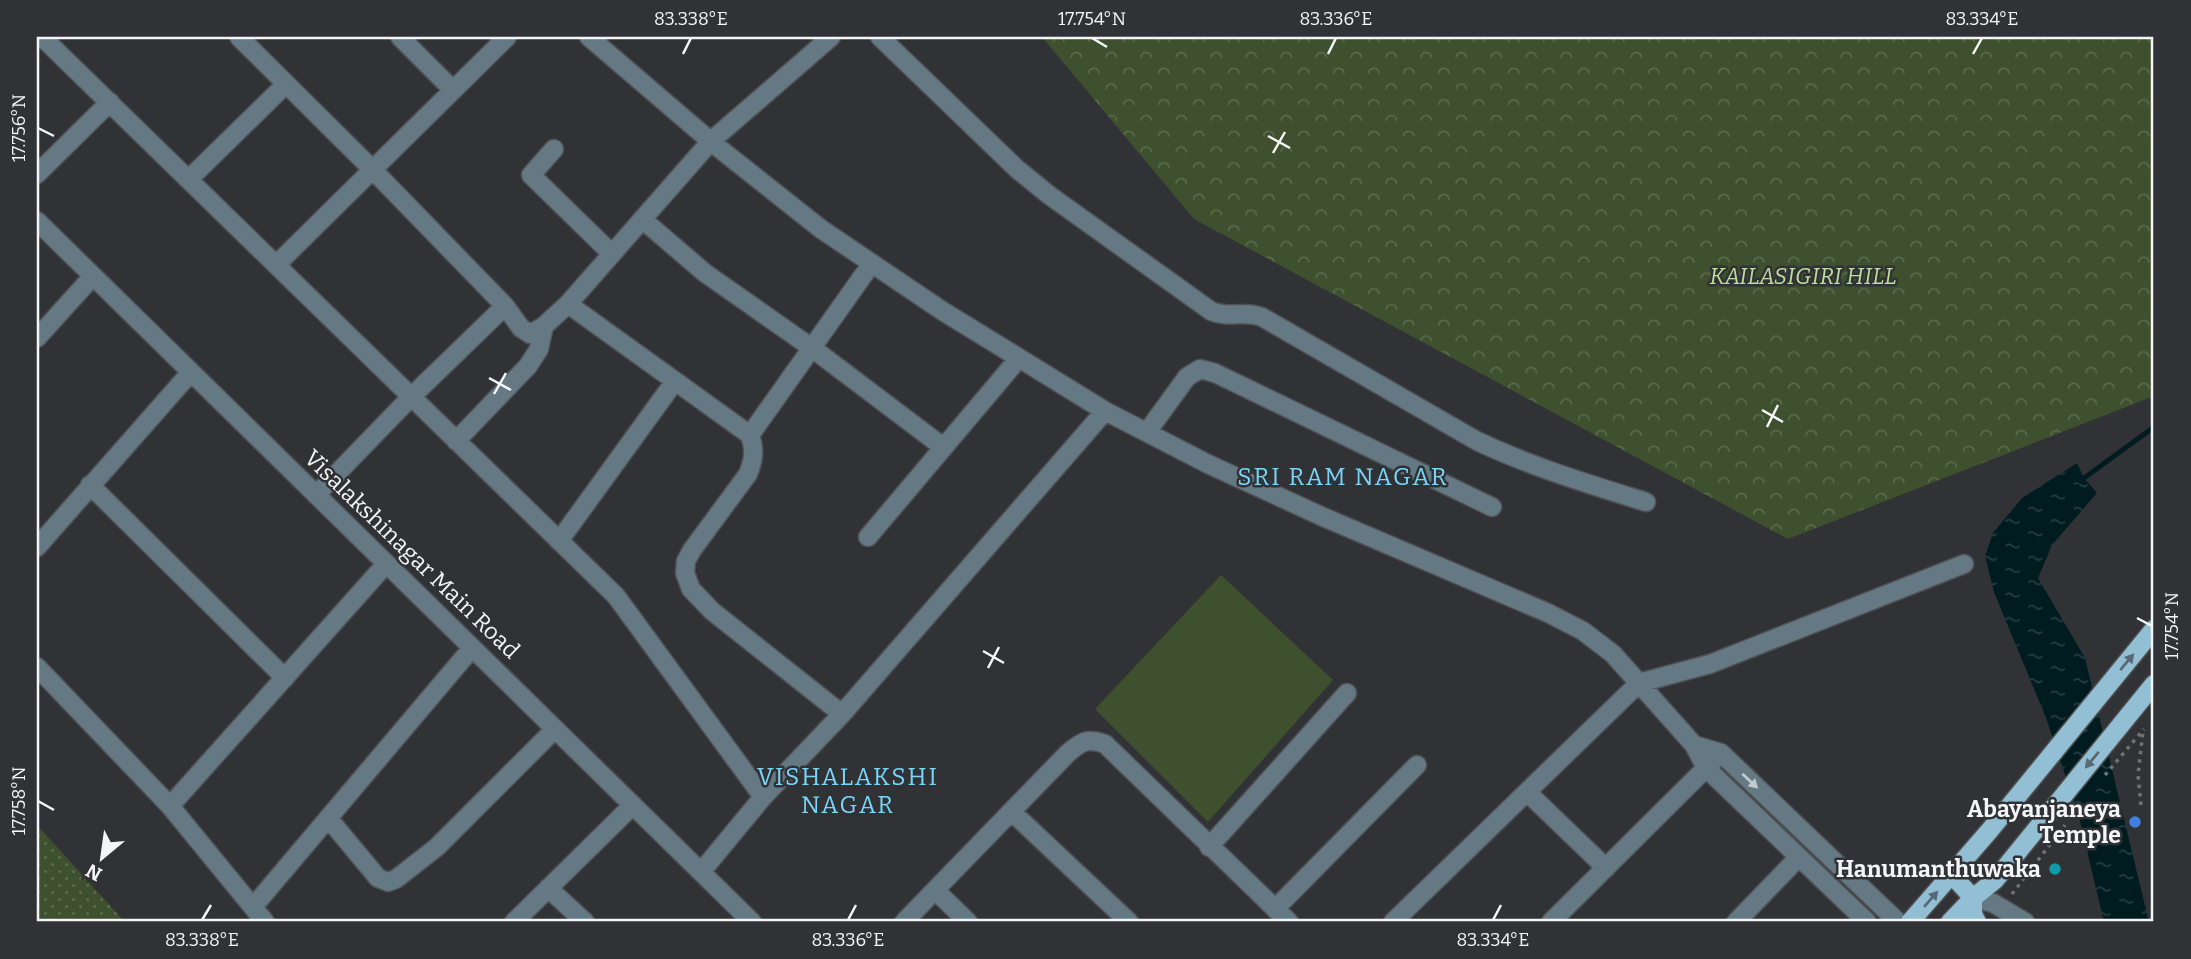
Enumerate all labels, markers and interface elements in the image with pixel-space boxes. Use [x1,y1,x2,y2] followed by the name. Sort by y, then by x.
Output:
[654,8,728,30] text: 83.338°E
[1058,8,1126,30] text: 17.754°N
[1299,8,1373,30] text: 83.336°E
[1946,8,2018,30] text: 83.334°E
[8,94,30,162] text: 17.756°N
[1709,262,1897,290] park label: KAILASIGIRI HILL
[298,444,526,665] street label: Visalakshinagar Main Road
[1237,463,1449,491] district label: SRI RAM NAGAR
[2161,592,2183,660] text: 17.754°N
[2119,653,2135,671] one-way arrow
[2085,752,2100,769] one-way arrow
[757,763,939,819] district label: VISHALAKSHI NAGAR
[8,767,30,835] text: 17.758°N
[1741,772,1758,788] one-way arrow
[1967,795,2121,849] place label: Abayanjaneya Temple
[2127,814,2143,830] marker: Abayanjaneya Temple
[66,822,136,892] north arrow
[1836,855,2041,883] place label: Hanumanthuwaka
[82,859,106,886] text: N
[2047,861,2063,877] marker: Hanumanthuwaka
[1923,890,1938,907] one-way arrow
[165,929,239,951] text: 83.338°E
[811,929,885,951] text: 83.336°E
[1457,929,1529,951] text: 83.334°E

